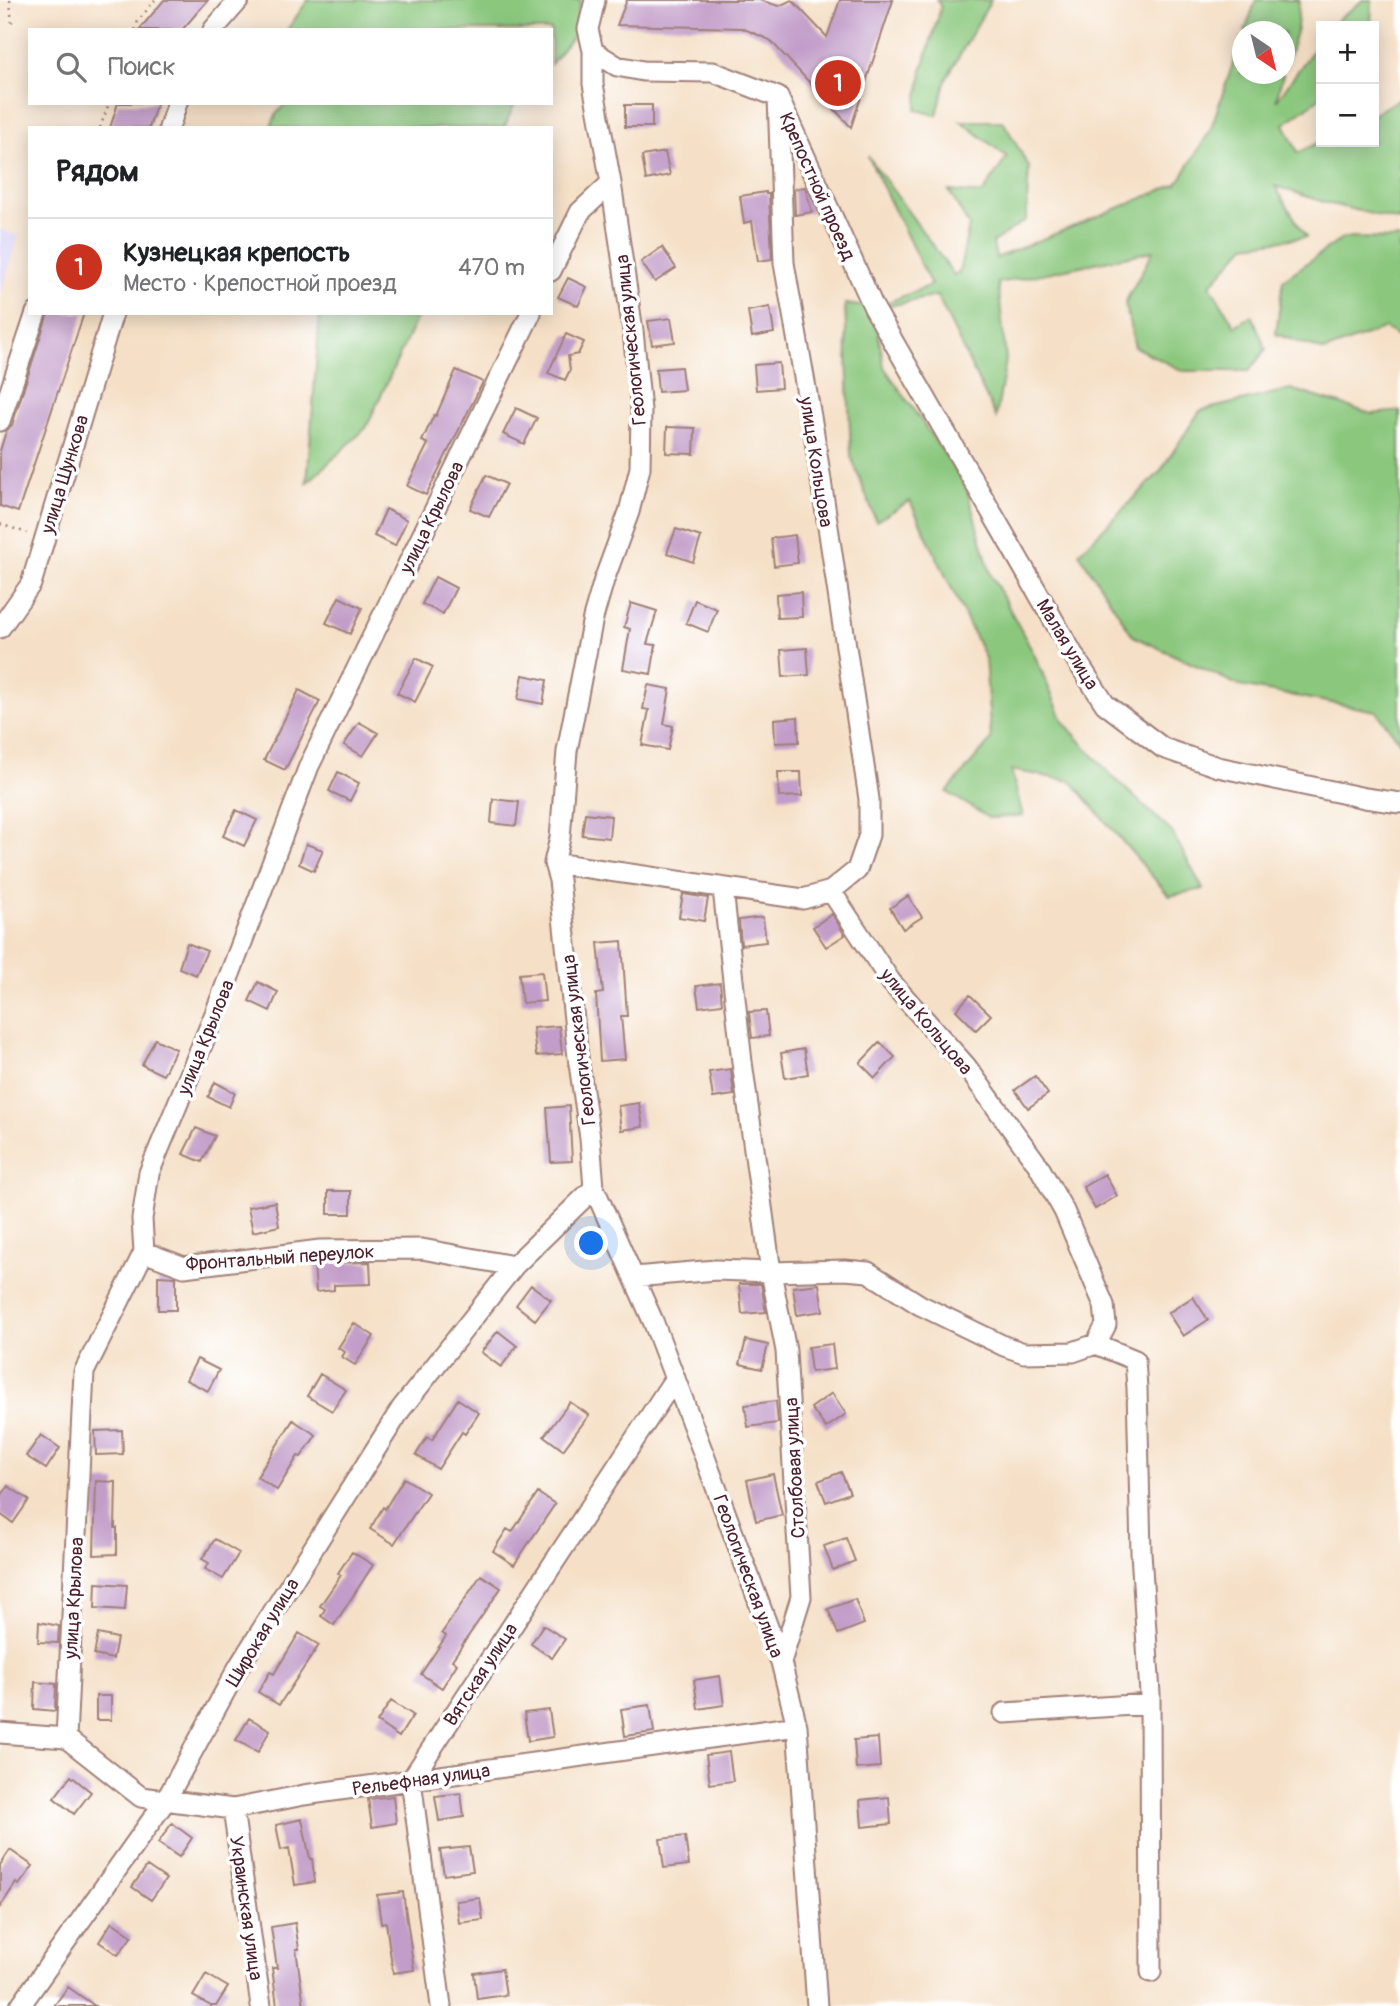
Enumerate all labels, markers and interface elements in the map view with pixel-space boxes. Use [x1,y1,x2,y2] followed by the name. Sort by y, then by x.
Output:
[1232,21,1295,84] north arrow
[1316,21,1379,147] map controls
[1316,21,1379,84] button: +
[28,28,553,105] search box
[52,48,90,86] icon: search
[108,51,176,83] text: Поиск
[815,57,861,109] pin: 1
[1316,84,1379,147] button: −
[774,109,861,265] street label: Крепостной проезд
[56,153,139,190] text: Рядом
[123,237,350,269] text: Кузнецкая крепость
[75,253,84,282] text: 1
[458,253,525,282] text: 470 m
[610,253,652,426] street label: Геологическая улица
[123,269,397,298] text: Место · Крепостной проезд
[794,394,838,529] street label: улица Кольцова
[35,412,94,537] street label: улица Шункова
[394,457,469,578] street label: улица Крылова
[1031,595,1104,694] street label: Малая улица
[557,953,601,1126] street label: Геологическая улица
[874,963,978,1080] street label: улица Кольцова
[172,976,240,1099] street label: улица Крылова
[574,1226,608,1260] your location
[185,1239,375,1277] street label: Фронтальный переулок
[779,1397,811,1539] street label: Столбовая улица
[707,1492,789,1661] street label: Геологическая улица
[59,1536,89,1661] street label: улица Крылова
[221,1574,305,1691] street label: Широкая улица
[439,1618,523,1731] street label: Вятская улица
[351,1758,492,1802] street label: Рельефная улица
[224,1834,268,1982] street label: Украинская улица

